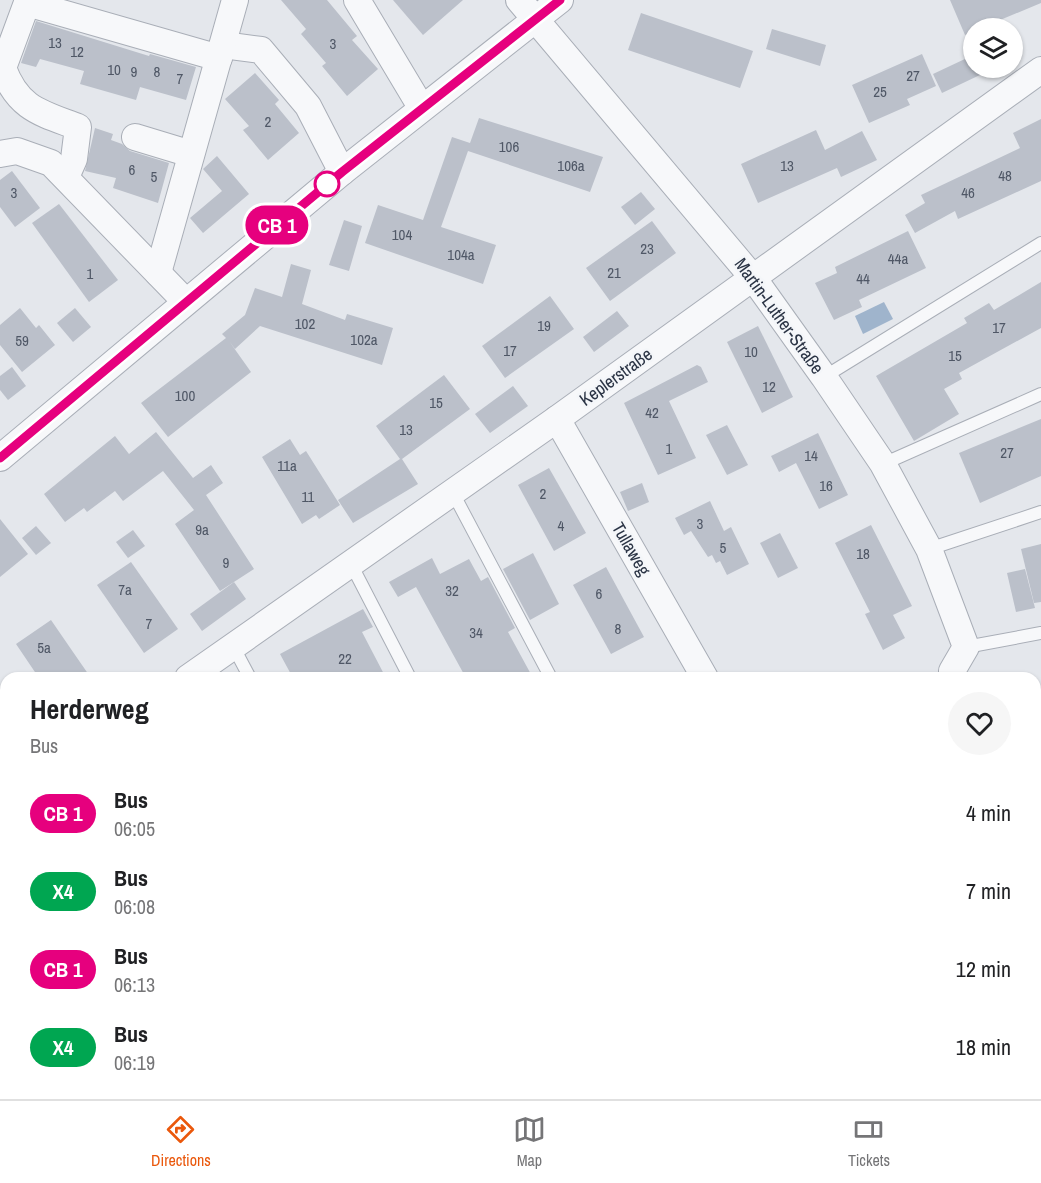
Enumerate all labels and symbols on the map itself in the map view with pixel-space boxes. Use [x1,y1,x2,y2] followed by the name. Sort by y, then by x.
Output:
[48,32,62,53] house number: 13
[330,33,337,54] house number: 3
[70,41,84,62] house number: 12
[107,59,121,80] house number: 10
[131,61,138,82] house number: 9
[154,61,161,82] house number: 8
[906,65,920,86] house number: 27
[177,68,184,89] house number: 7
[873,81,887,102] house number: 25
[265,111,272,132] house number: 2
[499,136,519,157] house number: 106
[557,155,585,176] house number: 106a
[780,155,794,176] house number: 13
[129,159,136,180] house number: 6
[998,165,1012,186] house number: 48
[151,166,158,187] house number: 5
[314,171,340,197] unlabelled marker
[11,182,18,203] house number: 3
[961,182,975,203] house number: 46
[235,206,319,244] line badge: CB 1
[392,224,412,245] house number: 104
[640,238,654,259] house number: 23
[447,244,475,265] house number: 104a
[888,248,908,269] house number: 44a
[729,253,830,379] street label: Martin-Luther-Straße
[607,262,621,283] house number: 21
[87,263,94,284] house number: 1
[856,268,870,289] house number: 44
[295,313,315,334] house number: 102
[537,315,551,336] house number: 19
[992,317,1006,338] house number: 17
[350,329,378,350] house number: 102a
[15,330,29,351] house number: 59
[503,340,517,361] house number: 17
[744,341,758,362] house number: 10
[574,342,657,412] street label: Keplerstraße
[948,345,962,366] house number: 15
[762,376,776,397] house number: 12
[175,385,195,406] house number: 100
[429,392,443,413] house number: 15
[645,402,659,423] house number: 42
[399,419,413,440] house number: 13
[666,438,673,459] house number: 1
[1000,442,1014,463] house number: 27
[804,445,818,466] house number: 14
[277,455,297,476] house number: 11a
[819,475,833,496] house number: 16
[540,483,547,504] house number: 2
[302,486,315,507] house number: 11
[697,513,704,534] house number: 3
[558,515,565,536] house number: 4
[606,517,657,581] street label: Tullaweg
[195,519,209,540] house number: 9a
[720,537,727,558] house number: 5
[856,543,870,564] house number: 18
[223,552,230,573] house number: 9
[118,579,132,600] house number: 7a
[445,580,459,601] house number: 32
[596,583,603,604] house number: 6
[146,613,153,634] house number: 7
[615,618,622,639] house number: 8
[469,622,483,643] house number: 34
[37,637,51,658] house number: 5a
[338,648,352,669] house number: 22

